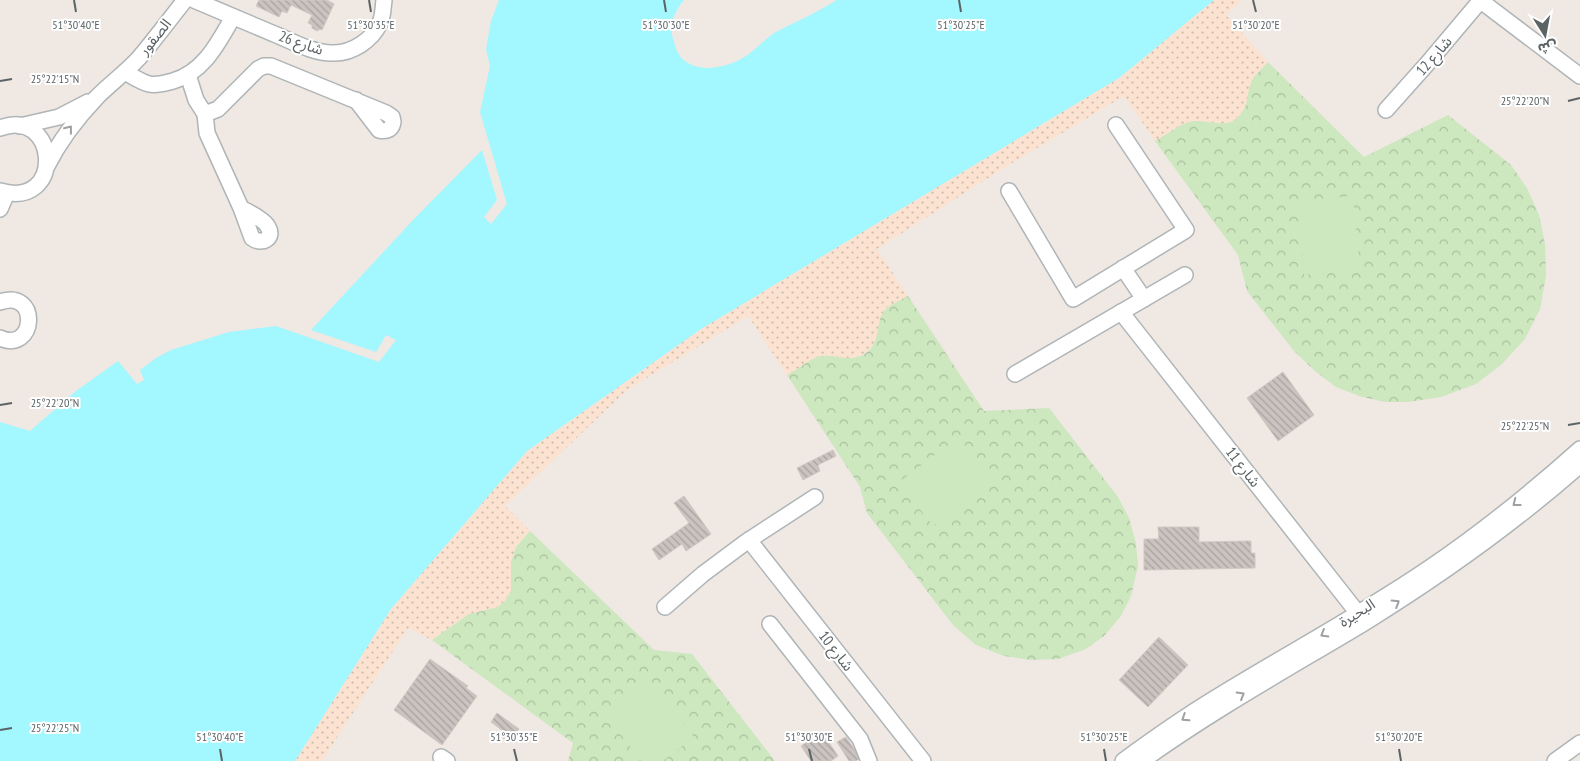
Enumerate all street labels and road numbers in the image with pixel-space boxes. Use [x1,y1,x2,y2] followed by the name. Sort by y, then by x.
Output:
[133,14,175,60] street label: الصقور
[275,26,326,62] street label: شارع 26
[1411,32,1458,81] street label: شارع 12
[1219,443,1265,493] street label: شارع 11
[1335,594,1378,631] street label: البحيرة
[812,627,858,677] street label: شارع 10

